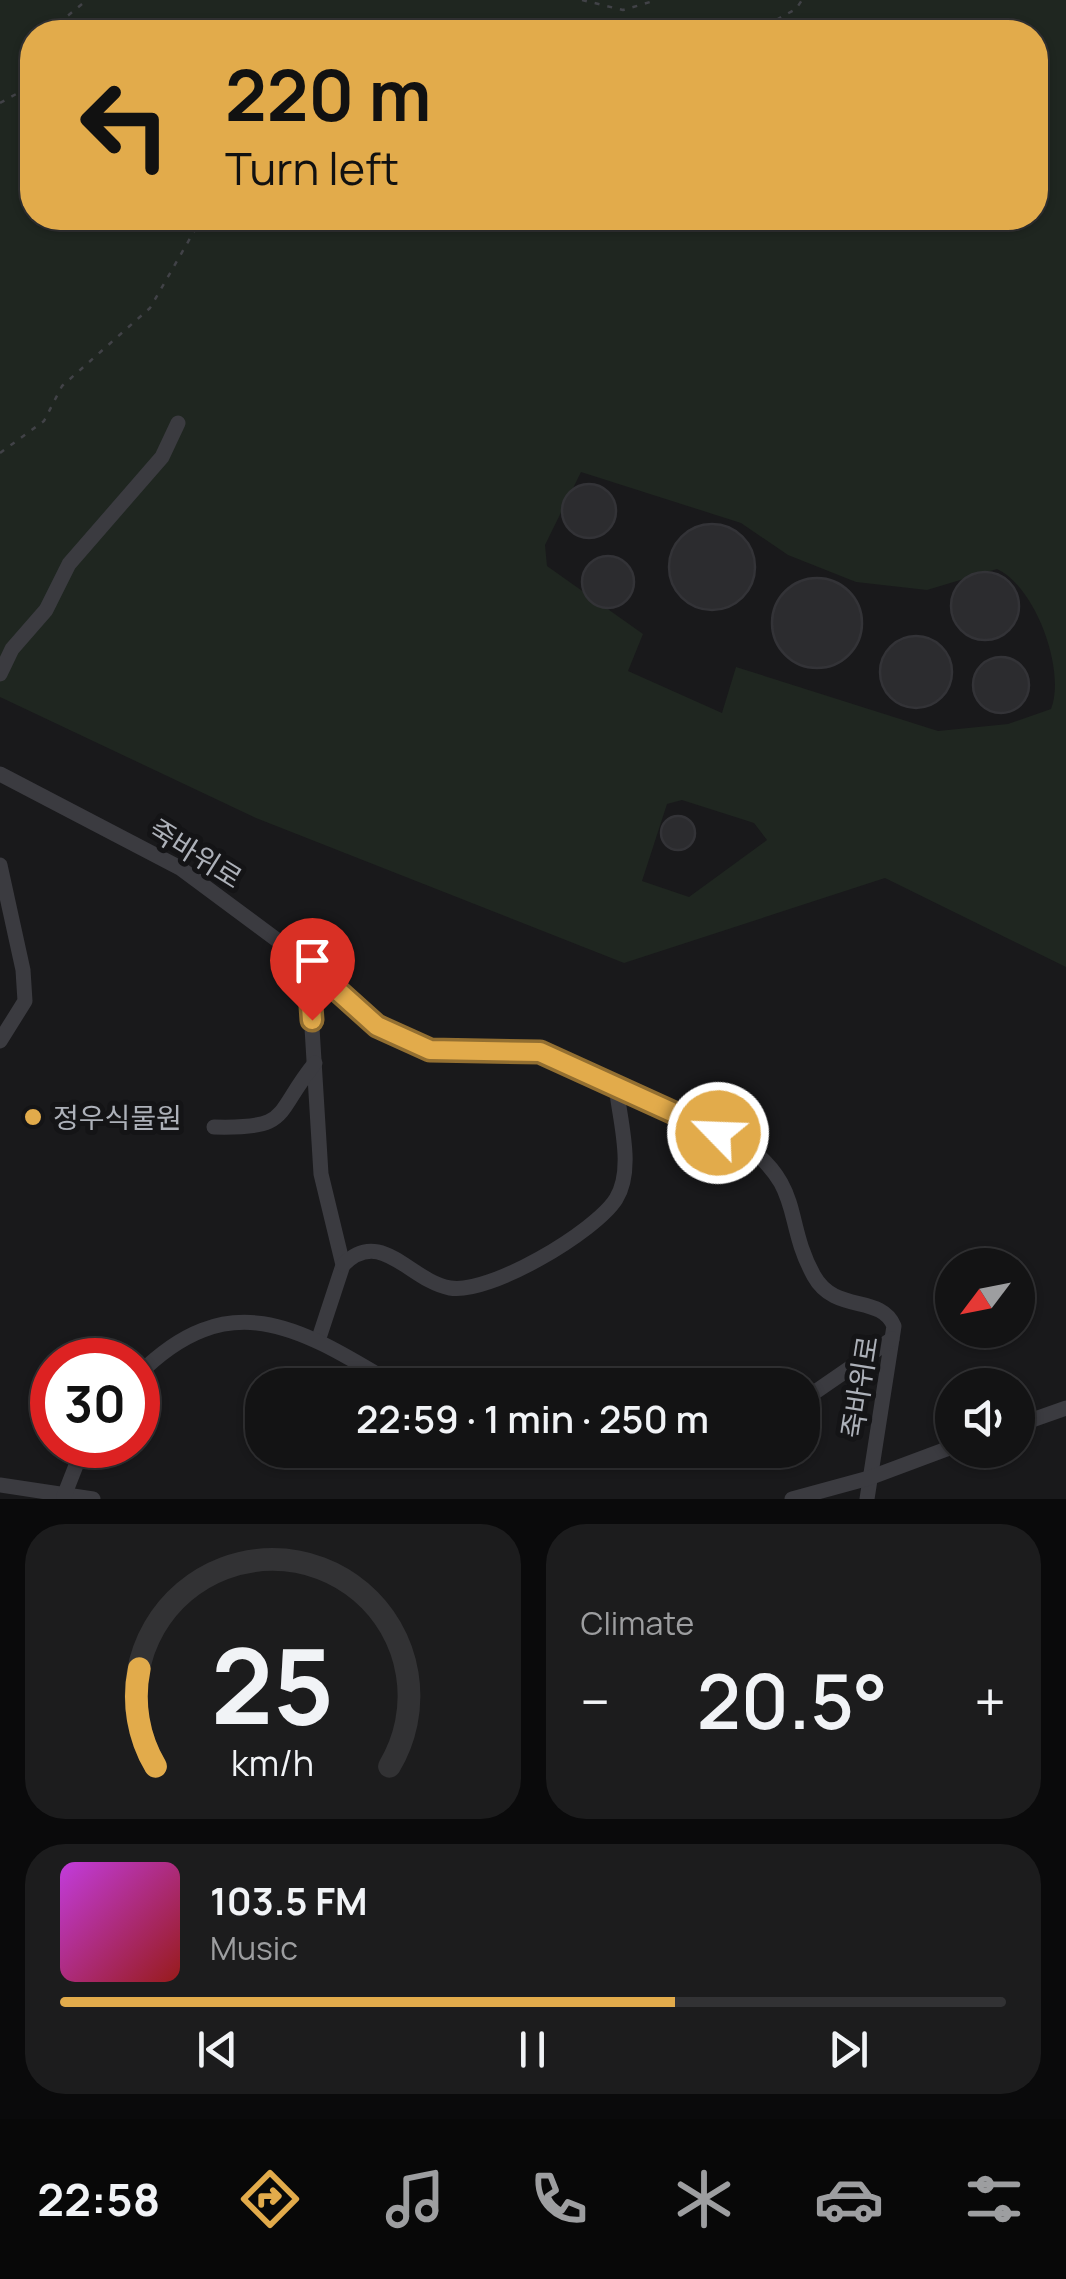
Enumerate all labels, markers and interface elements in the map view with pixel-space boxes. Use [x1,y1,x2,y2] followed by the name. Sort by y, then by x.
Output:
[225,46,431,142] text: 220 m
[60,60,190,190] icon: left
[225,137,399,199] text: Turn left
[142,810,250,896] street label: 죽바위로
[270,918,355,1021] pin
[285,933,340,988] icon: arrive
[666,1081,770,1185] position arrow
[53,1098,182,1136] place label: 정우식물원
[22,1106,44,1128] marker: 정우식물원
[935,1248,1035,1348] north arrow
[935,1248,1035,1468] map controls
[832,1333,886,1441] street label: 죽바위로
[30,1338,160,1468] speed limit sign: 30
[935,1368,1035,1468] button: sound
[356,1392,709,1444] text: 22:59 · 1 min · 250 m
[581,1601,694,1645] text: Climate
[211,1613,334,1755] text: 25
[697,1649,888,1752] text: 20.5°
[581,1663,610,1739] text: −
[974,1663,1006,1739] text: +
[231,1738,314,1787] text: km/h
[210,1874,368,1926] text: 103.5 FM
[210,1926,298,1970] text: Music
[190,2022,245,2077] icon: previous
[505,2022,560,2077] icon: pause
[821,2022,876,2077] icon: next
[235,2164,305,2234] icon: directions
[380,2164,450,2234] icon: music
[524,2164,594,2234] icon: phone
[669,2164,739,2234] icon: climate
[814,2164,884,2234] icon: car
[959,2164,1029,2234] icon: filters
[37,2168,160,2230] text: 22:58

